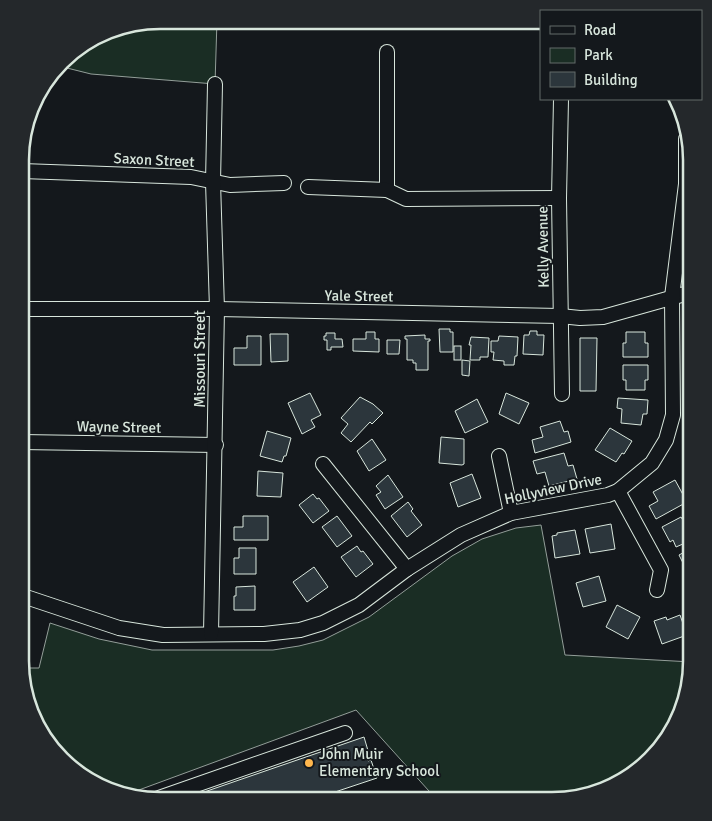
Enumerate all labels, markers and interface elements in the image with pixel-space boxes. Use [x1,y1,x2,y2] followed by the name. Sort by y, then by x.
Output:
[540,10,702,100] legend
[584,21,616,39] text: Road
[584,46,613,64] text: Park
[584,71,638,89] text: Building
[113,149,195,171] street label: Saxon Street
[533,206,553,288] street label: Kelly Avenue
[325,286,393,306] street label: Yale Street
[191,310,209,408] street label: Missouri Street
[76,417,162,437] street label: Wayne Street
[503,470,603,508] street label: Hollyview Drive
[319,745,440,780] place label: John Muir Elementary School
[303,757,315,769] marker: John Muir Elementary School

